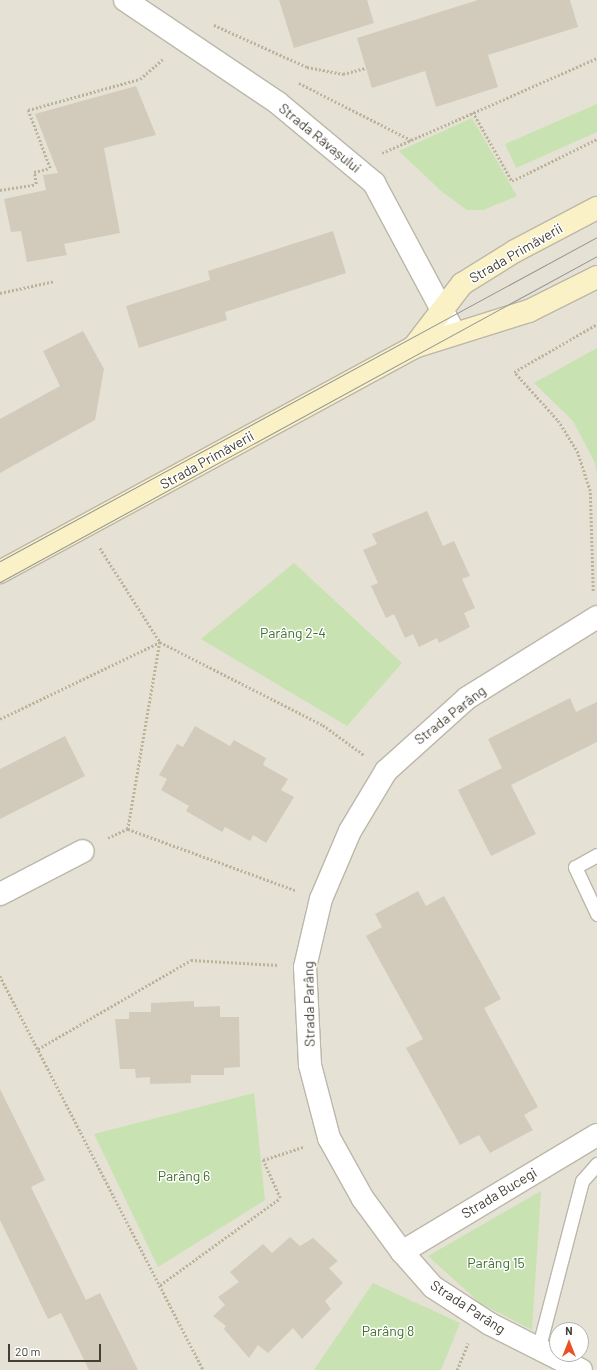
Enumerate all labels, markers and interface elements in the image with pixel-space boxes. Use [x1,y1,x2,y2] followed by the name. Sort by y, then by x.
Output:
[276,100,364,176] street label: Strada Răvașului
[466,220,566,286] street label: Strada Primăverii
[157,427,257,493] street label: Strada Primăverii
[260,625,326,641] park label: Parâng 2-4
[411,682,489,748] street label: Strada Parâng
[300,961,318,1047] street label: Strada Parâng
[458,1164,540,1222] street label: Strada Bucegi
[158,1168,210,1184] park label: Parâng 6
[467,1255,525,1271] park label: Parâng 15
[427,1277,509,1337] street label: Strada Parâng
[549,1322,589,1362] north arrow
[362,1323,414,1339] park label: Parâng 8
[565,1324,573,1337] text: N
[10,1336,103,1362] scale bar
[15,1344,41,1358] text: 20 m

